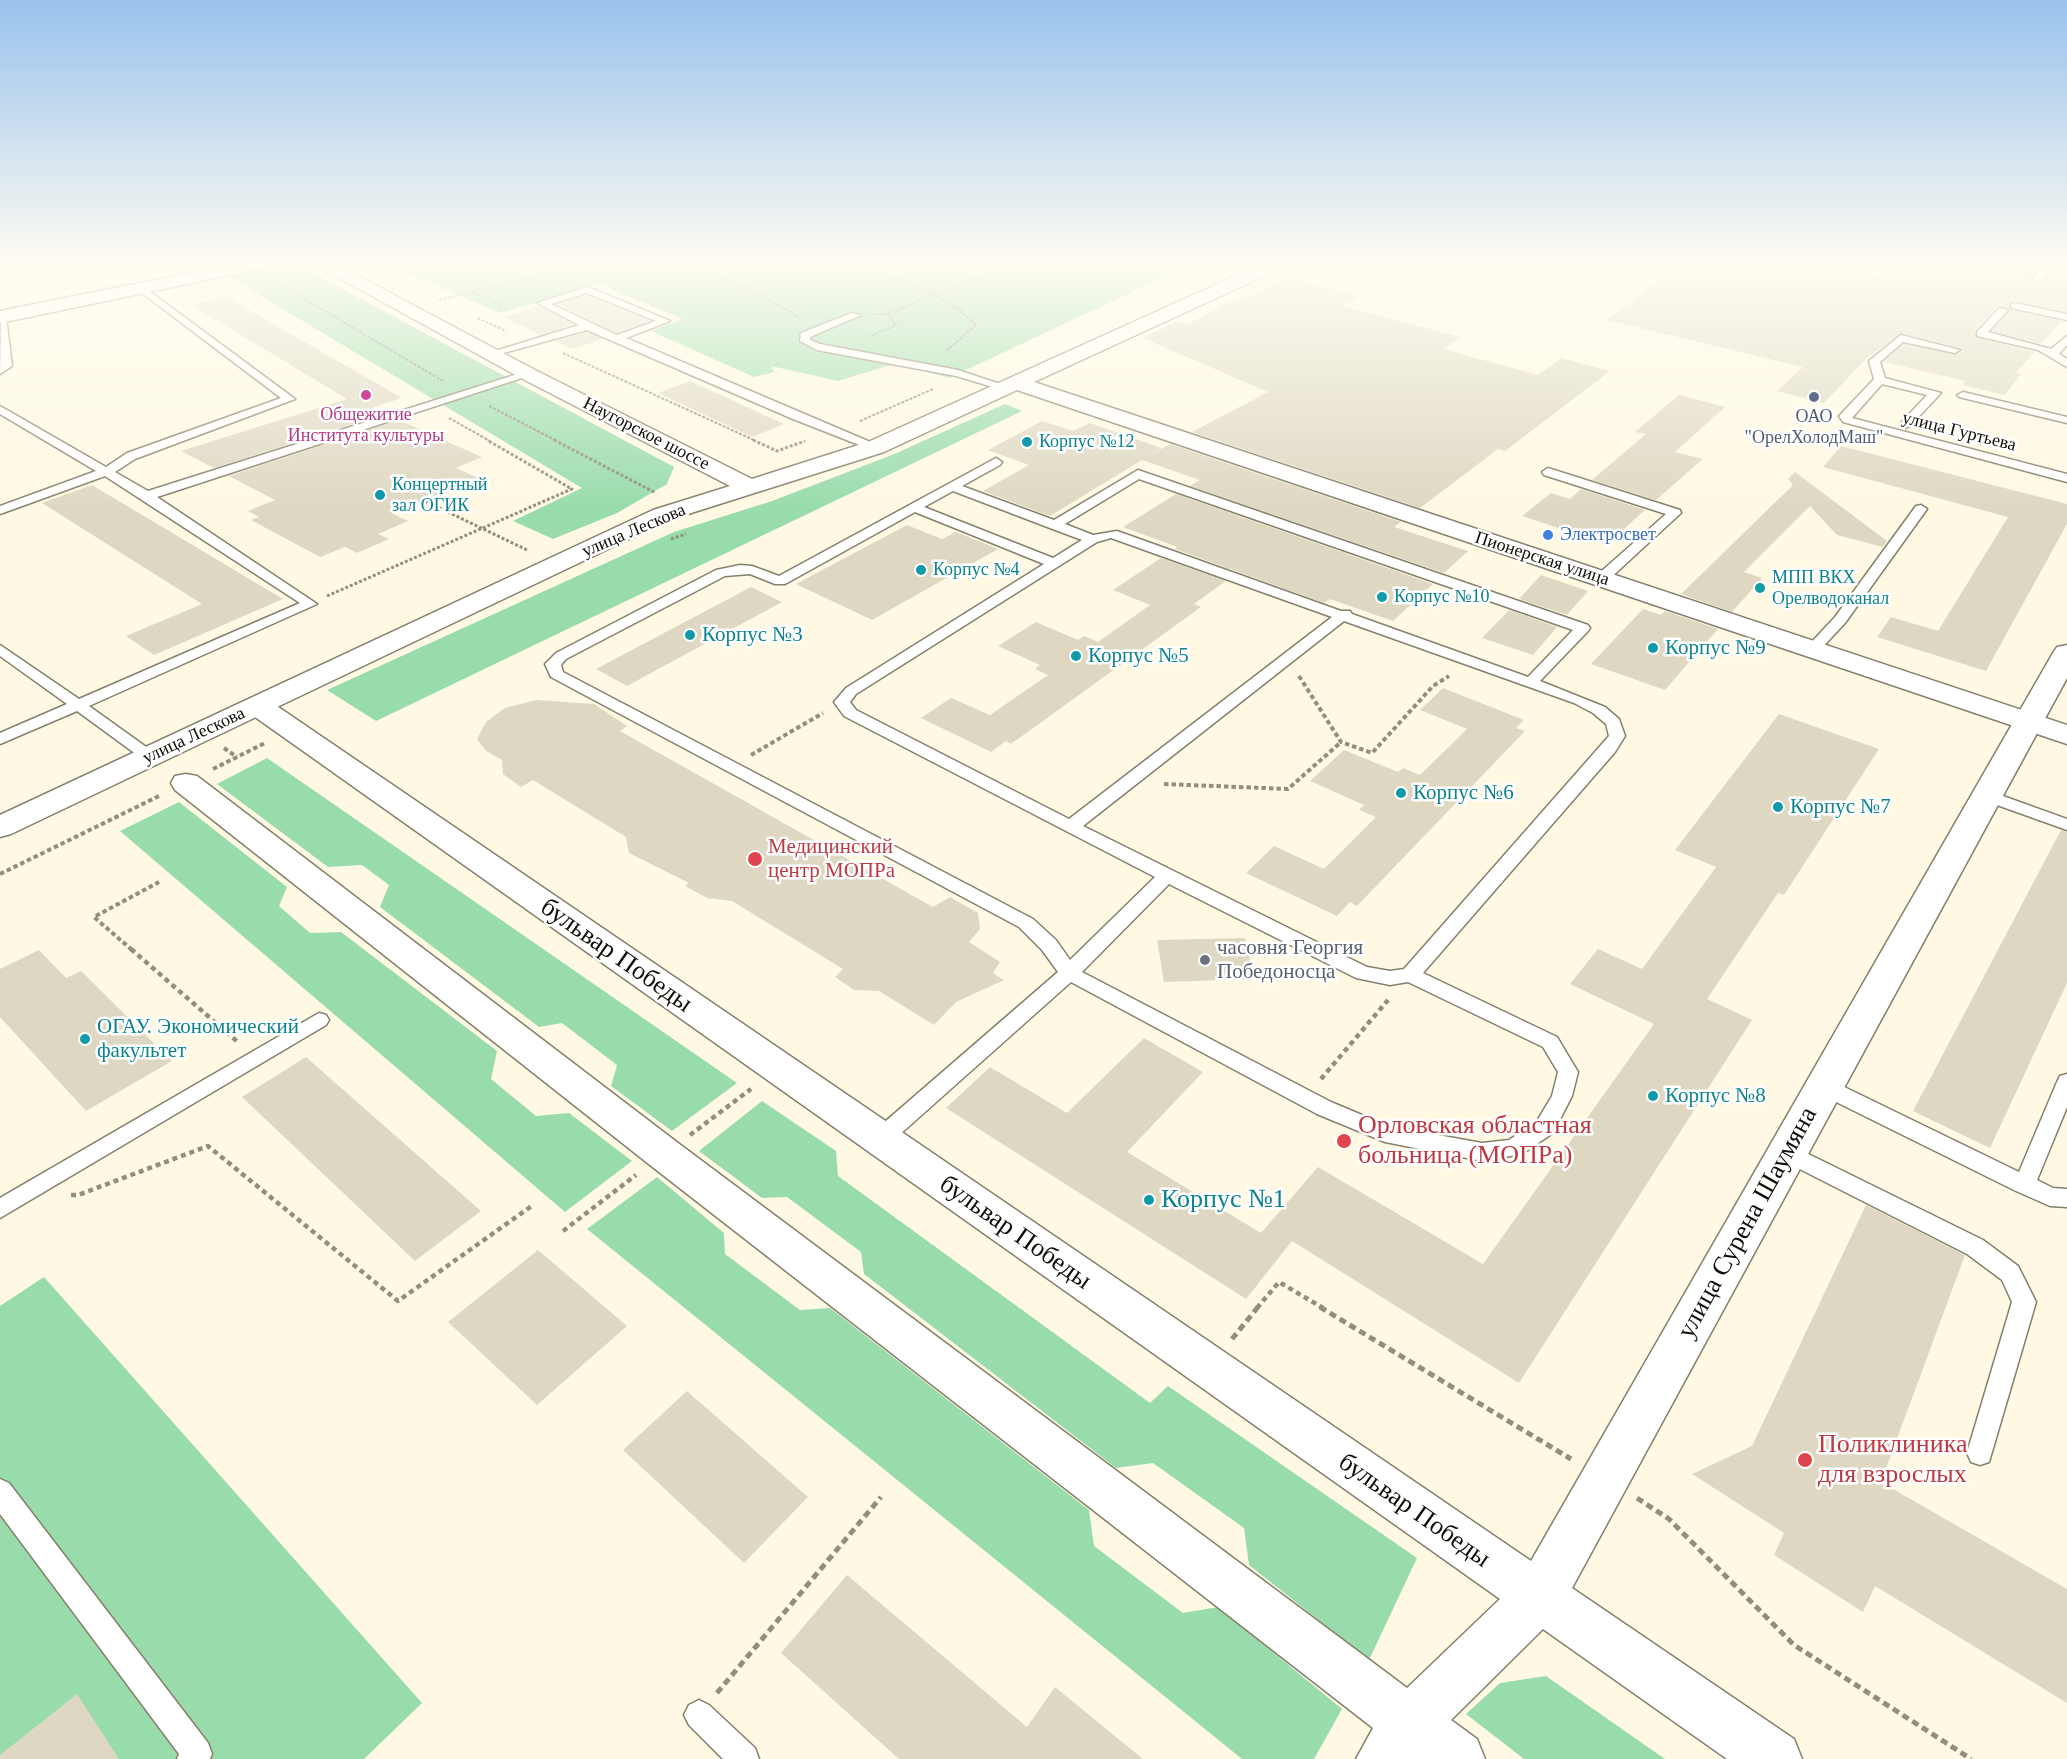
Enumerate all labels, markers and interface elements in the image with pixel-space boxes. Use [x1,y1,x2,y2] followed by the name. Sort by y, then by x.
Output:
[359,388,373,402] marker: Общежитие Института культуры
[1807,390,1821,404] marker: ОАО "ОрелХолодМаш"
[579,393,713,475] street label: Наугорское шоссе
[288,404,444,446] place label: Общежитие Института культуры
[1745,406,1883,448] place label: ОАО "ОрелХолодМаш"
[1900,407,2018,457] street label: улица Гуртьева
[1039,431,1134,453] place label: Корпус №12
[1020,435,1034,449] marker: Корпус №12
[392,474,487,516] place label: Концертный зал ОГИК
[373,488,387,502] marker: Концертный зал ОГИК
[579,499,689,563] street label: улица Лескова
[1560,524,1656,546] place label: Электросвет
[1472,527,1612,591] street label: Пионерская улица
[1541,528,1555,542] marker: Электросвет
[933,559,1019,581] place label: Корпус №4
[914,563,928,577] marker: Корпус №4
[1772,567,1889,610] place label: МПП ВКХ Орелводоканал
[1753,581,1767,595] marker: МПП ВКХ Орелводоканал
[1394,586,1489,608] place label: Корпус №10
[1375,590,1389,604] marker: Корпус №10
[702,622,803,648] place label: Корпус №3
[683,628,697,642] marker: Корпус №3
[1665,635,1766,661] place label: Корпус №9
[1646,641,1660,655] marker: Корпус №9
[1088,643,1189,669] place label: Корпус №5
[1069,649,1083,663] marker: Корпус №5
[139,703,249,769] street label: улица Лескова
[1413,780,1514,806] place label: Корпус №6
[1394,786,1408,800] marker: Корпус №6
[1790,794,1891,820] place label: Корпус №7
[1771,800,1785,814] marker: Корпус №7
[768,834,895,884] place label: Медицинский центр МОПРа
[746,850,764,868] marker: Медицинский центр МОПРа
[534,892,698,1020] street label: бульвар Победы
[1217,935,1363,985] place label: часовня Георгия Победоносца
[1198,953,1212,967] marker: часовня Георгия Победоносца
[97,1014,299,1064] place label: ОГАУ. Экономический факультет
[78,1032,92,1046] marker: ОГАУ. Экономический факультет
[1665,1083,1766,1109] place label: Корпус №8
[1646,1089,1660,1103] marker: Корпус №8
[1671,1102,1825,1344] street label: улица Сурена Шаумяна
[1358,1110,1592,1172] place label: Орловская областная больница (МОПРа)
[1335,1132,1353,1150] marker: Орловская областная больница (МОПРа)
[933,1169,1097,1297] street label: бульвар Победы
[1161,1184,1286,1216] place label: Корпус №1
[1142,1193,1156,1207] marker: Корпус №1
[1818,1429,1967,1490] place label: Поликлиника для взрослых
[1332,1447,1496,1575] street label: бульвар Победы
[1796,1451,1814,1469] marker: Поликлиника для взрослых

